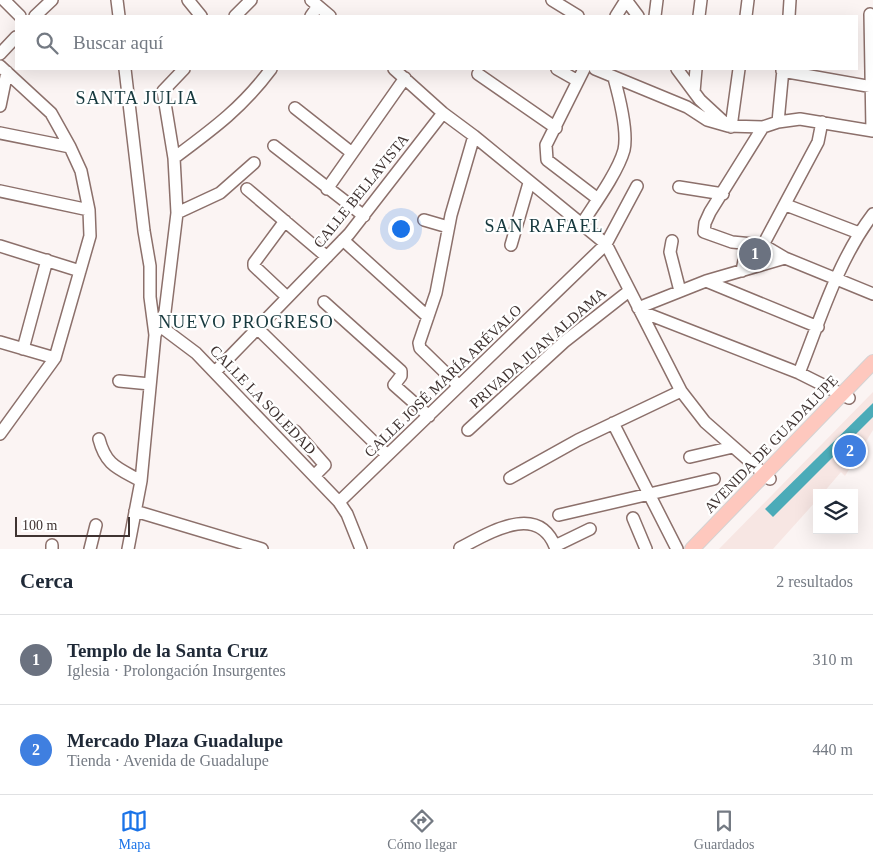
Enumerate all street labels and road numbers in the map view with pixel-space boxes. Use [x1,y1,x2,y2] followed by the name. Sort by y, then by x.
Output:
[310,131,412,251] street label: CALLE BELLAVISTA
[467,285,609,411] street label: PRIVADA JUAN ALDAMA
[361,302,525,460] street label: CALLE JOSÉ MARÍA ARÉVALO
[207,342,319,458] street label: CALLE LA SOLEDAD
[701,372,841,516] street label: AVENIDA DE GUADALUPE

